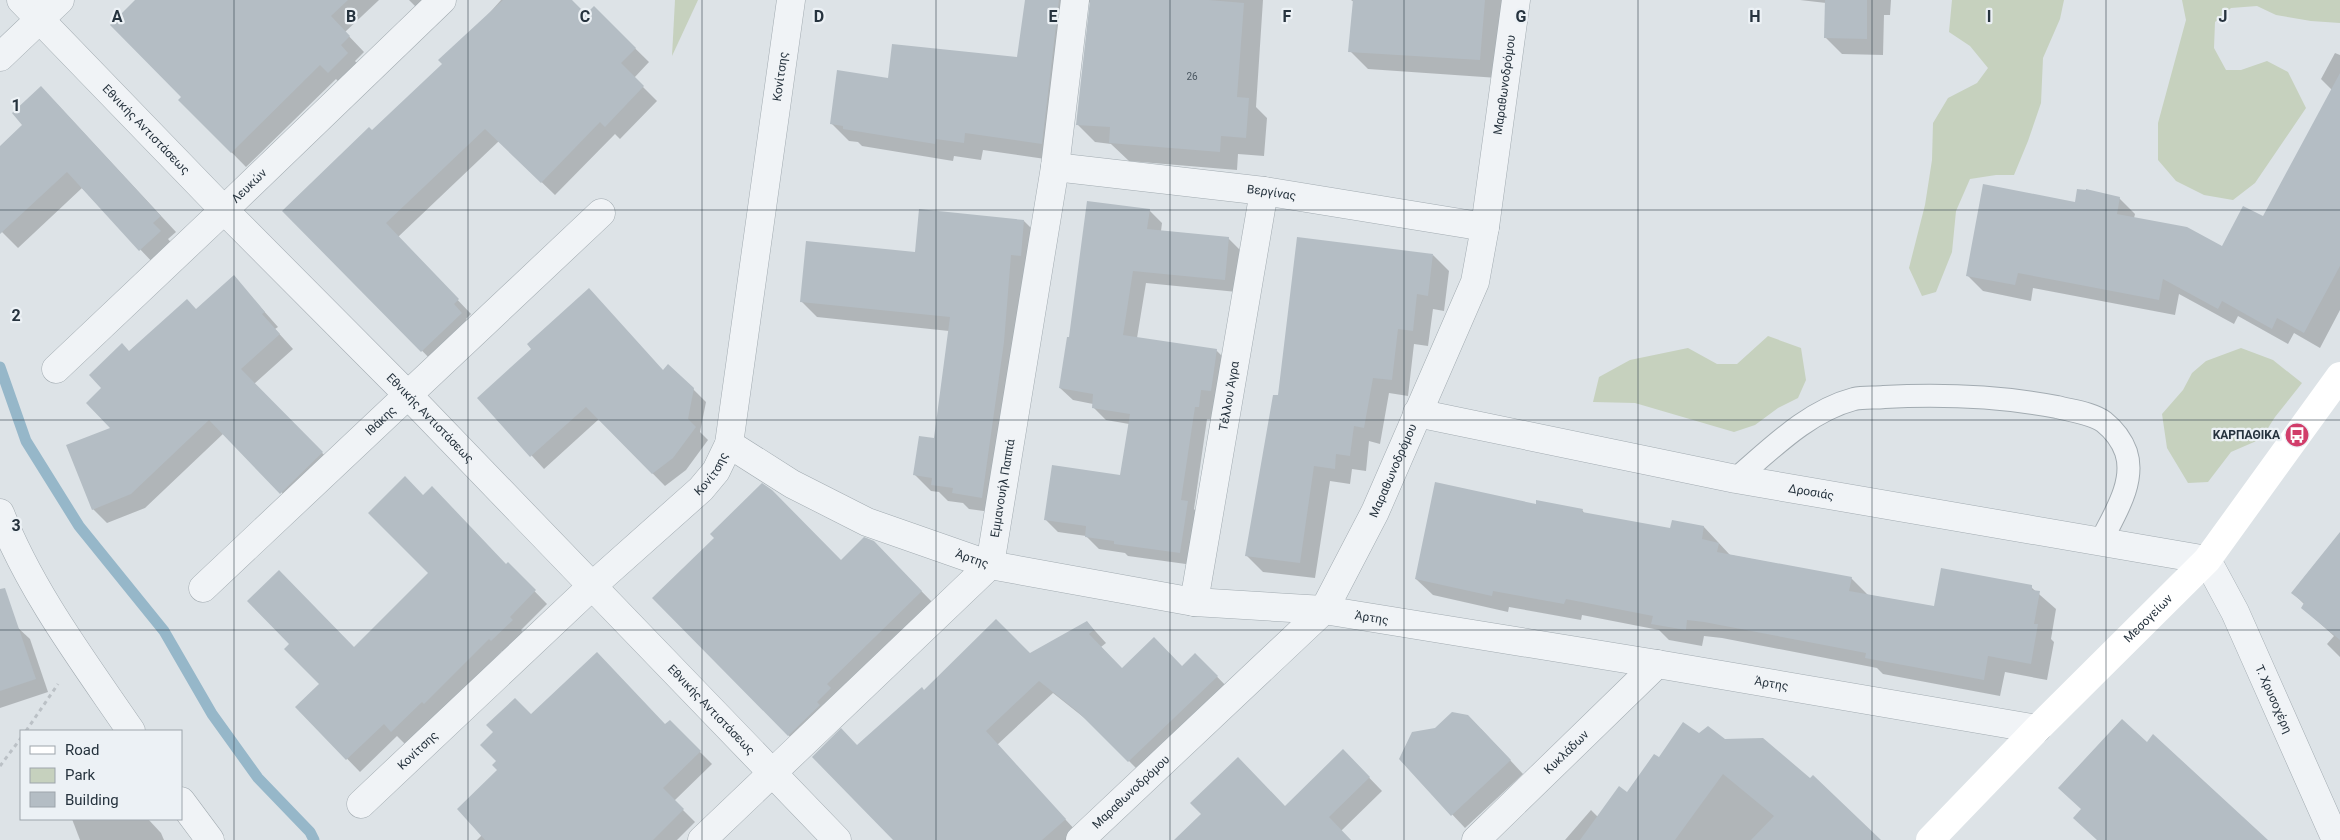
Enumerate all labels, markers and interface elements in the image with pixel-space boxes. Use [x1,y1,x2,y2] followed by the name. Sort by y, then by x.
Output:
[112,7,123,26] text: A
[346,7,356,26] text: B
[580,7,590,26] text: C
[814,7,824,26] text: D
[1049,7,1058,26] text: E
[1283,7,1292,26] text: F
[1516,7,1527,26] text: G
[1749,7,1761,26] text: H
[1987,7,1991,26] text: I
[2219,7,2227,26] text: J
[1491,34,1518,136] street label: Μαραθωνοδρόμου
[770,51,791,102] street label: Κονίτσης
[1186,71,1198,82] house number: 26
[100,82,193,177] street label: Εθνικής Αντιστάσεως
[11,96,21,115] text: 1
[229,166,270,206] street label: Λευκών
[1246,182,1297,203] street label: Βεργίνας
[11,306,21,325] text: 2
[1216,360,1242,432] street label: Τέλλου Άγρα
[384,370,477,466] street label: Εθνικής Αντιστάσεως
[362,403,399,438] street label: Ιθάκης
[1367,422,1420,520] street label: Μαραθωνοδρόμου
[2284,422,2310,448] bus stop icon: ΚΑΡΠΑΘΙΚΑ
[2213,428,2281,442] place label: ΚΑΡΠΑΘΙΚΑ
[988,438,1017,538] street label: Εμμανουήλ Παππά
[691,450,731,499] street label: Κονίτσης
[1787,481,1835,503] street label: Δροσιάς
[11,516,21,535] text: 3
[954,547,990,571] street label: Άρτης
[2121,591,2175,645] street label: Μεσογείων
[1354,608,1390,627] street label: Άρτης
[665,662,758,757] street label: Εθνικής Αντιστάσεως
[2252,663,2295,735] street label: Τ. Χρυσοχέρη
[1753,674,1789,693] street label: Άρτης
[1541,727,1592,777] street label: Κυκλάδων
[395,728,441,773] street label: Κονίτσης
[20,730,182,820] legend
[65,741,99,759] text: Road
[1089,752,1172,832] street label: Μαραθωνοδρόμου
[65,766,96,784] text: Park
[65,791,119,809] text: Building

